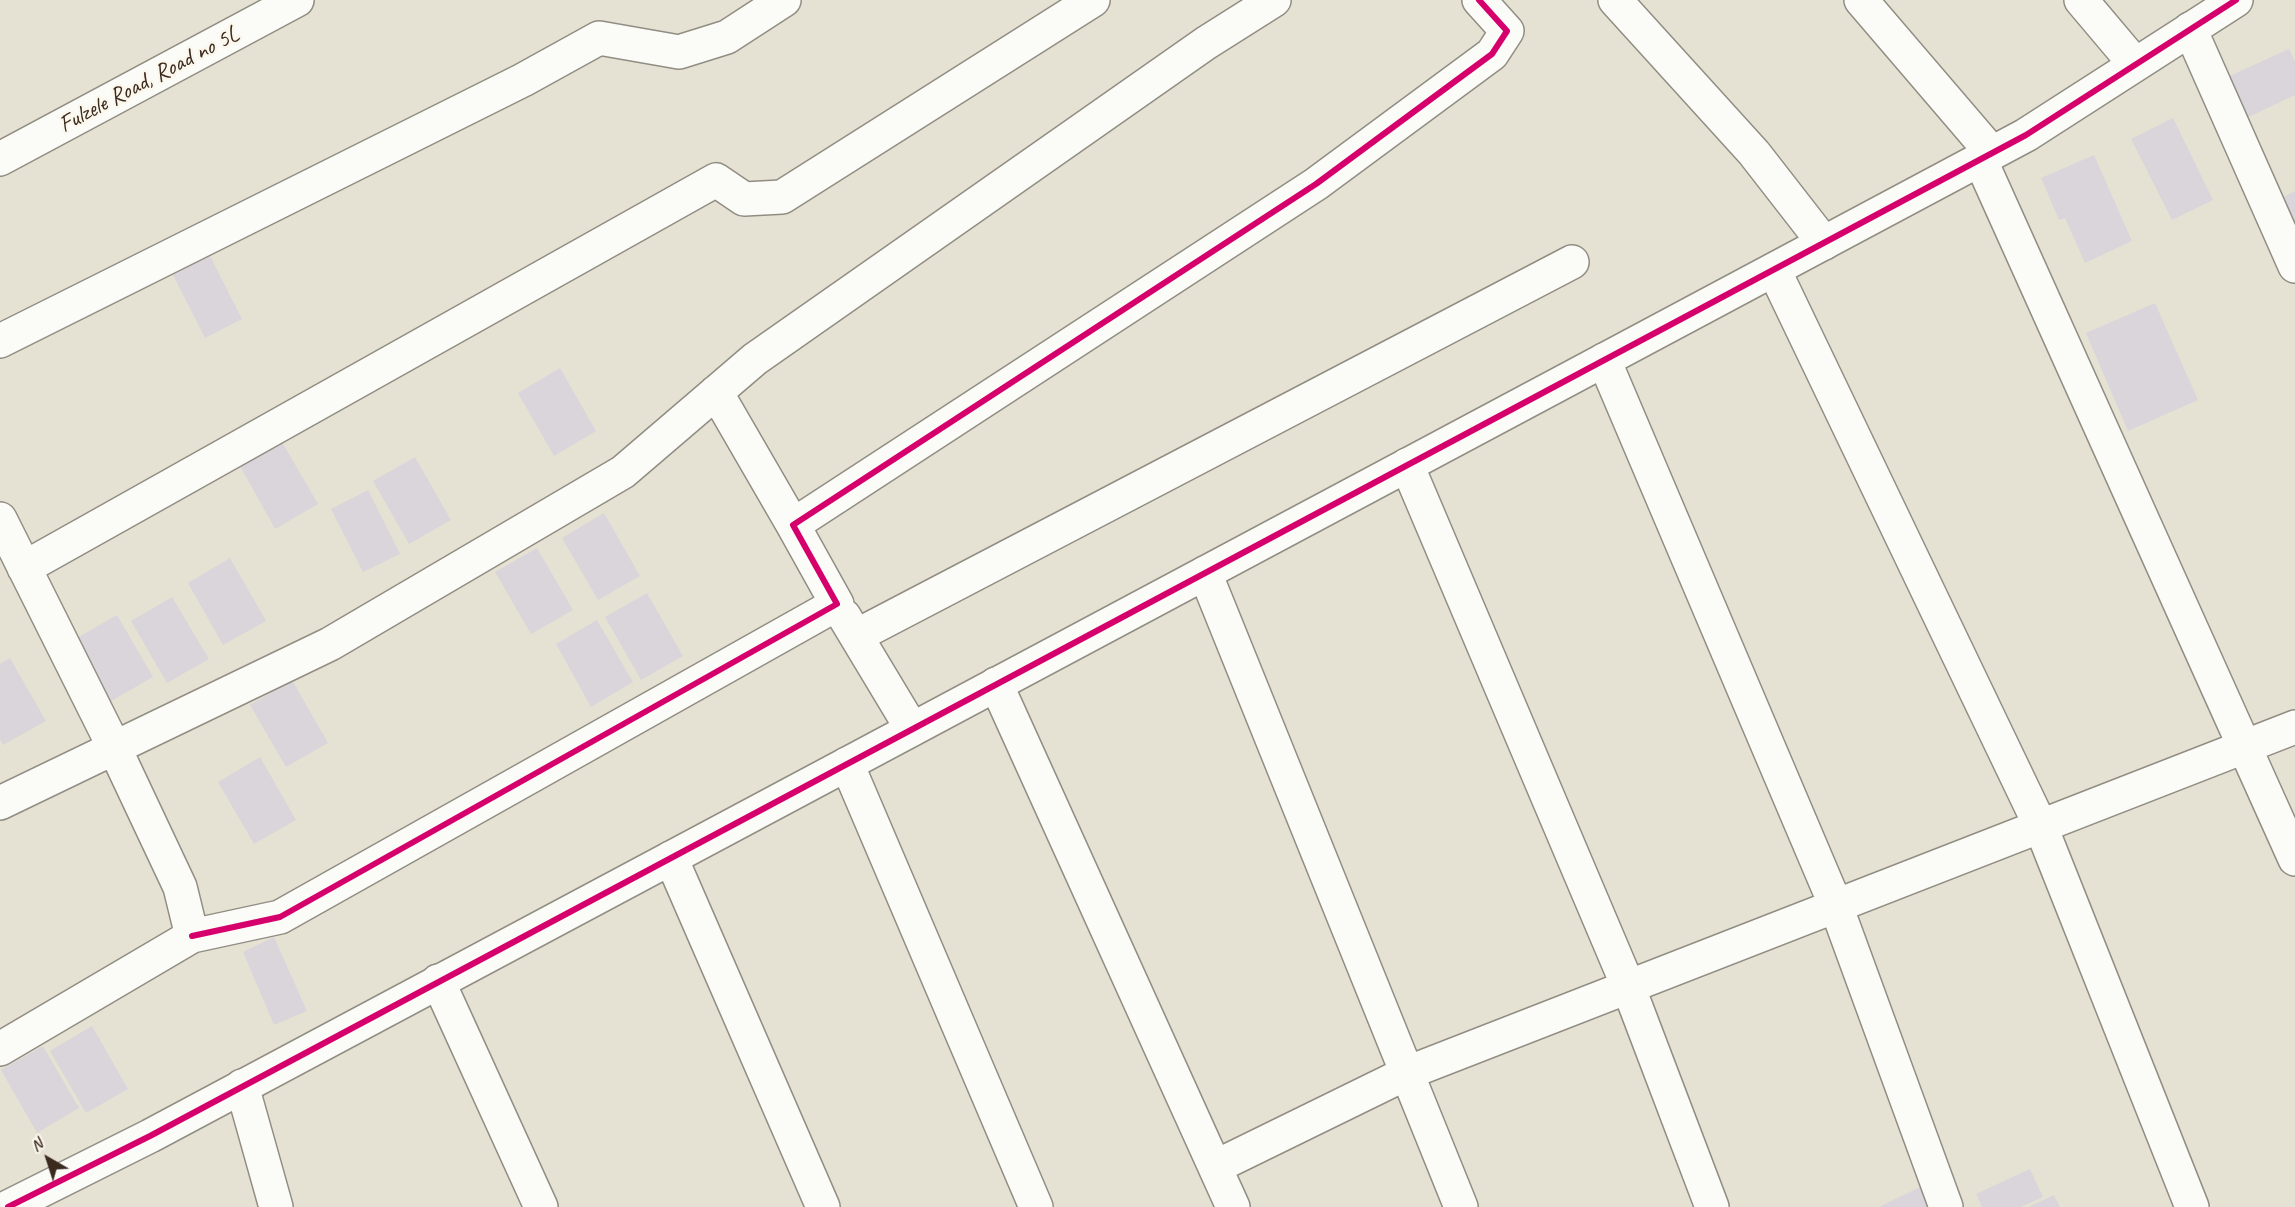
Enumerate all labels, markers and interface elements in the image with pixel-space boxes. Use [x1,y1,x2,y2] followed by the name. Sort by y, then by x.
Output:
[54,20,244,140] street label: Fulzele Road, Road no 5L
[18,1129,78,1189] north arrow
[27,1134,47,1156] text: N

